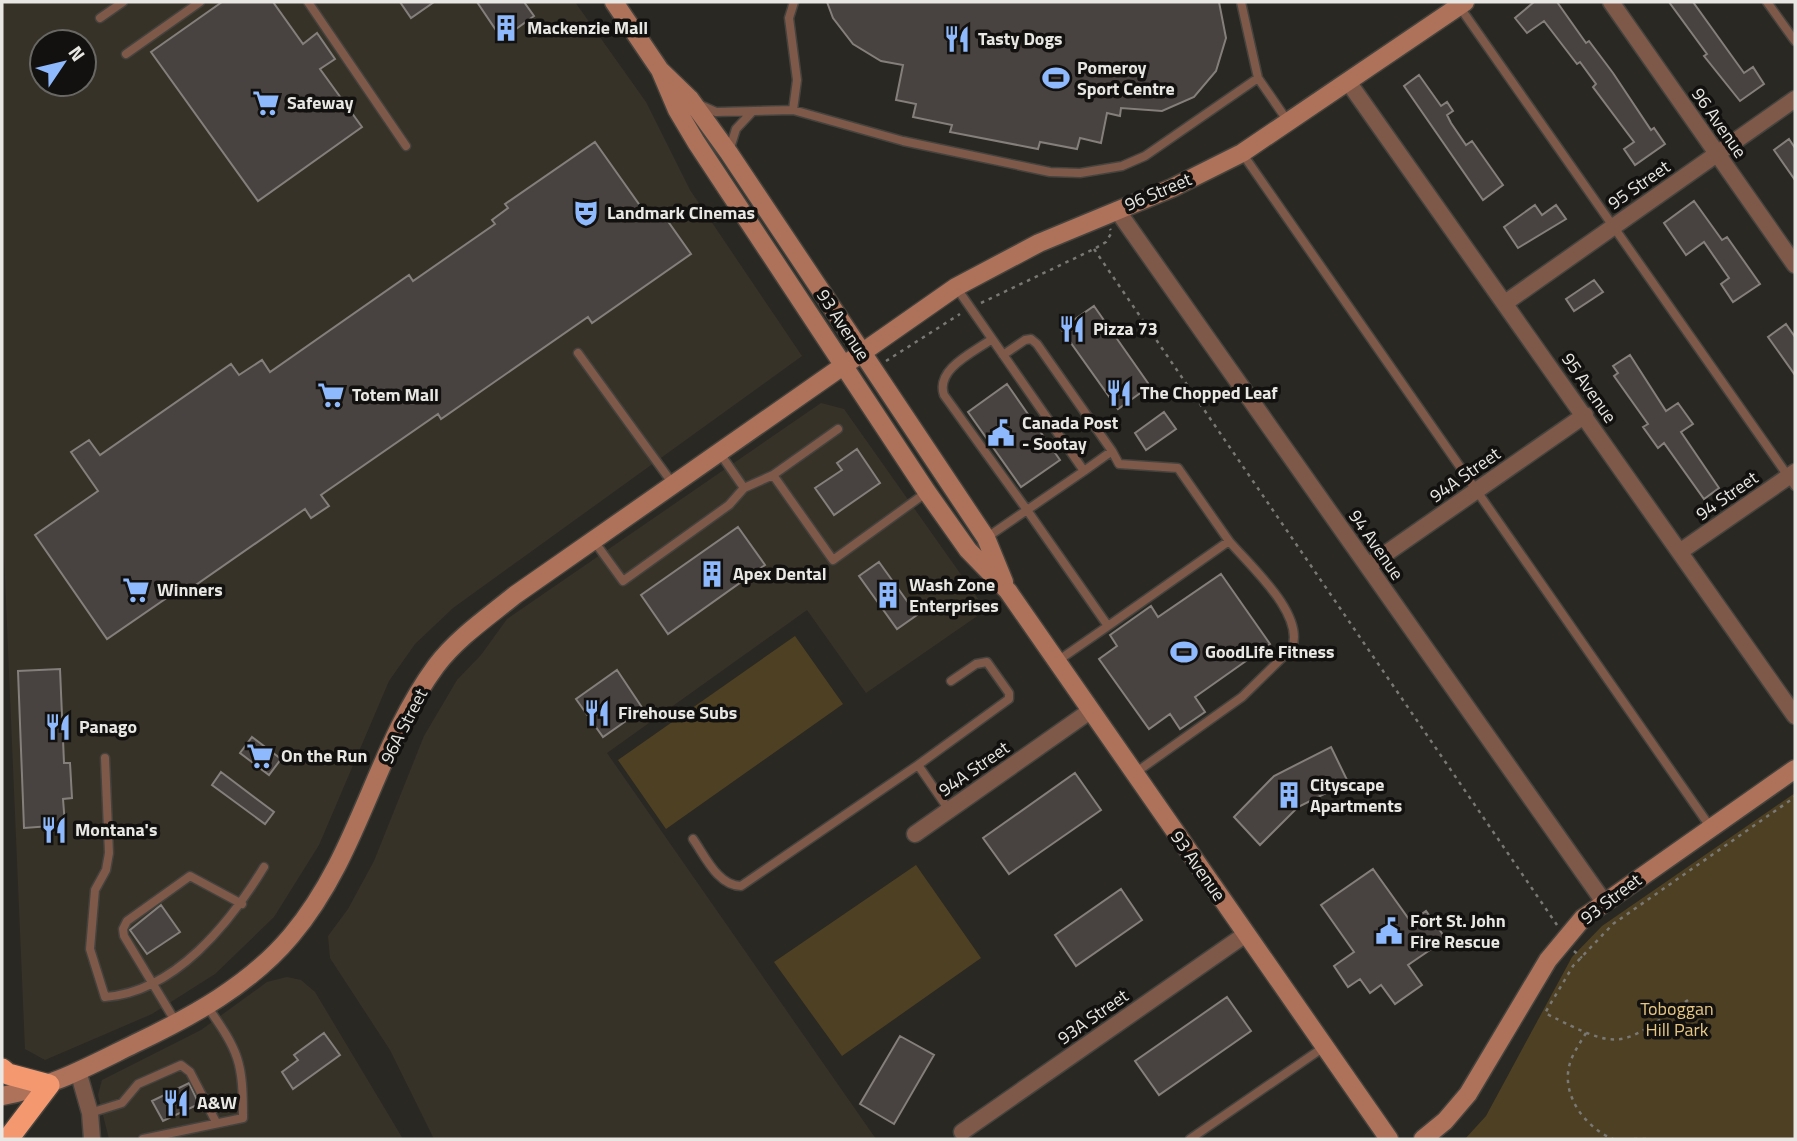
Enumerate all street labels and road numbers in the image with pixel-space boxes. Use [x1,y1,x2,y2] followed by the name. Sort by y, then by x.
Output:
[1685,82,1754,163] street label: 96 Avenue
[1602,153,1676,216] street label: 95 Street
[1120,165,1196,218] street label: 96 Street
[810,284,877,366] street label: 93 Avenue
[1555,347,1624,428] street label: 95 Avenue
[1424,440,1506,509] street label: 94A Street
[1690,464,1764,527] street label: 94 Street
[1342,504,1411,585] street label: 94 Avenue
[373,683,434,768] street label: 96A Street
[933,734,1015,803] street label: 94A Street
[1164,825,1233,906] street label: 93 Avenue
[1574,866,1648,931] street label: 93 Street
[1052,982,1134,1051] street label: 93A Street

